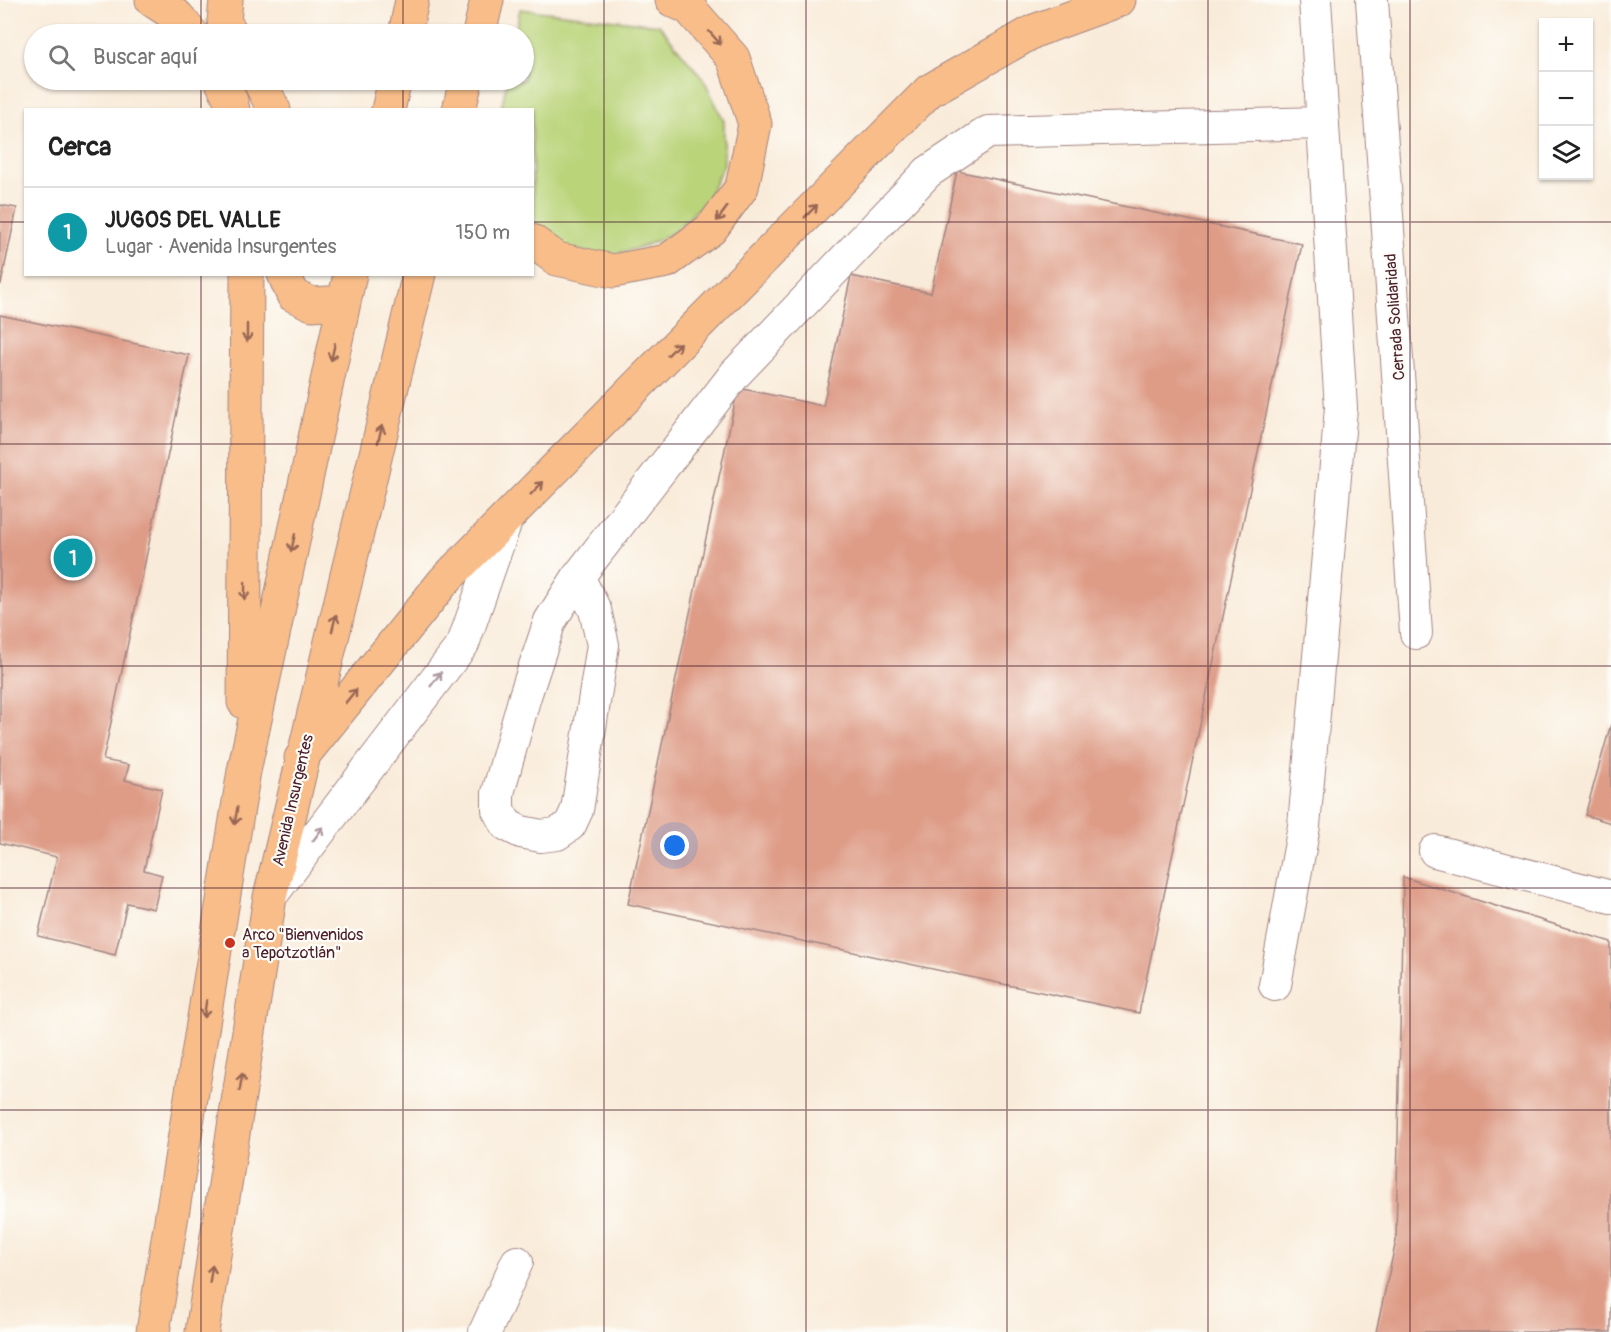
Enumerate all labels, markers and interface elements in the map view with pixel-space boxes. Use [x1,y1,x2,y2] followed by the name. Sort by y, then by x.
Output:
[1539,18,1593,180] map controls
[1539,18,1593,72] button: +
[24,24,534,90] search box
[708,30,722,45] one-way arrow
[45,41,78,74] icon: search
[93,43,198,71] text: Buscar aquí
[1539,72,1593,126] button: −
[1539,126,1593,180] button: layers
[48,131,111,163] text: Cerca
[804,203,818,218] one-way arrow
[105,206,281,234] text: JUGOS DEL VALLE
[715,206,728,222] one-way arrow
[64,220,71,245] text: 1
[456,220,510,245] text: 150 m
[105,234,336,259] text: Lugar · Avenida Insurgentes
[1381,253,1409,381] street label: Cerrada Solidaridad
[241,322,253,342] one-way arrow
[327,342,339,361] one-way arrow
[666,342,681,357] one-way arrow
[375,425,387,444] one-way arrow
[529,480,544,495] one-way arrow
[286,533,298,552] one-way arrow
[54,536,92,580] pin: 1
[239,580,251,600] one-way arrow
[329,614,341,633] one-way arrow
[430,671,443,687] one-way arrow
[345,688,358,704] one-way arrow
[268,732,318,868] street label: Avenida Insurgentes
[231,806,242,825] one-way arrow
[311,826,324,842] one-way arrow
[660,831,689,860] your location
[242,925,363,963] place label: Arco "Bienvenidos a Tepotzotlán"
[223,936,237,950] marker: Arco "Bienvenidos a Tepotzotlán"
[199,998,210,1018] one-way arrow
[235,1072,246,1092] one-way arrow
[205,1265,216,1285] one-way arrow

